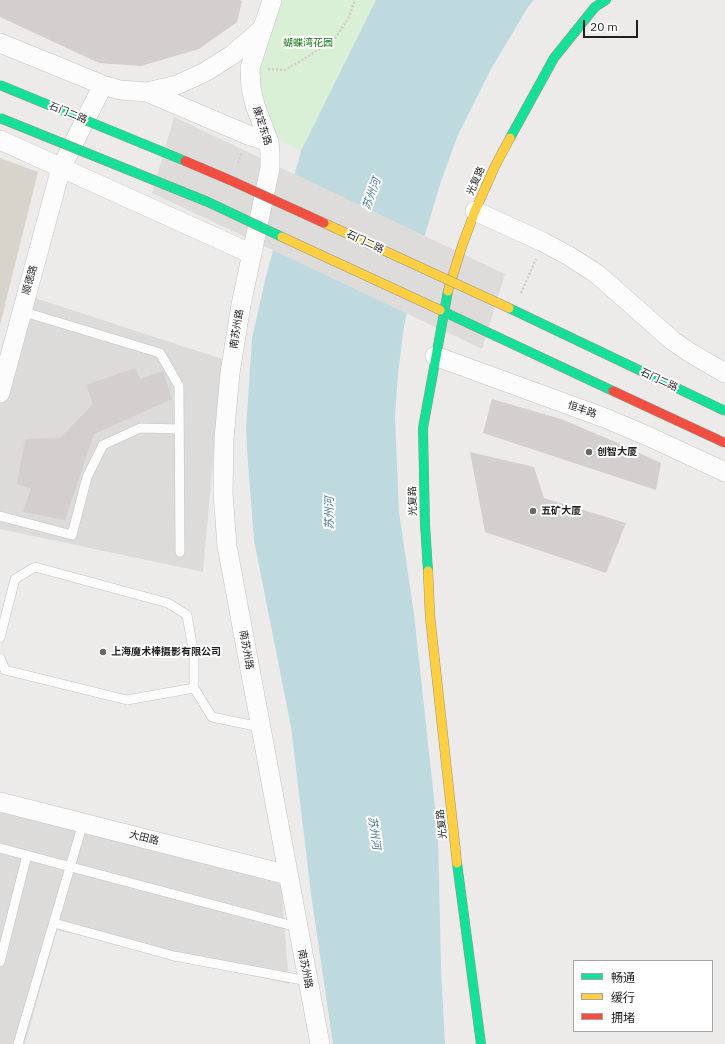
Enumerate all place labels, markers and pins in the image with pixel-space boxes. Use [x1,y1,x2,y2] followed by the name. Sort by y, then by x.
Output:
[597,446,637,458] place label: 创智大厦
[584,447,594,457] marker: 创智大厦
[541,505,581,517] place label: 五矿大厦
[528,506,538,516] marker: 五矿大厦
[111,646,221,658] place label: 上海魔术棒摄影有限公司
[98,647,108,657] marker: 上海魔术棒摄影有限公司

